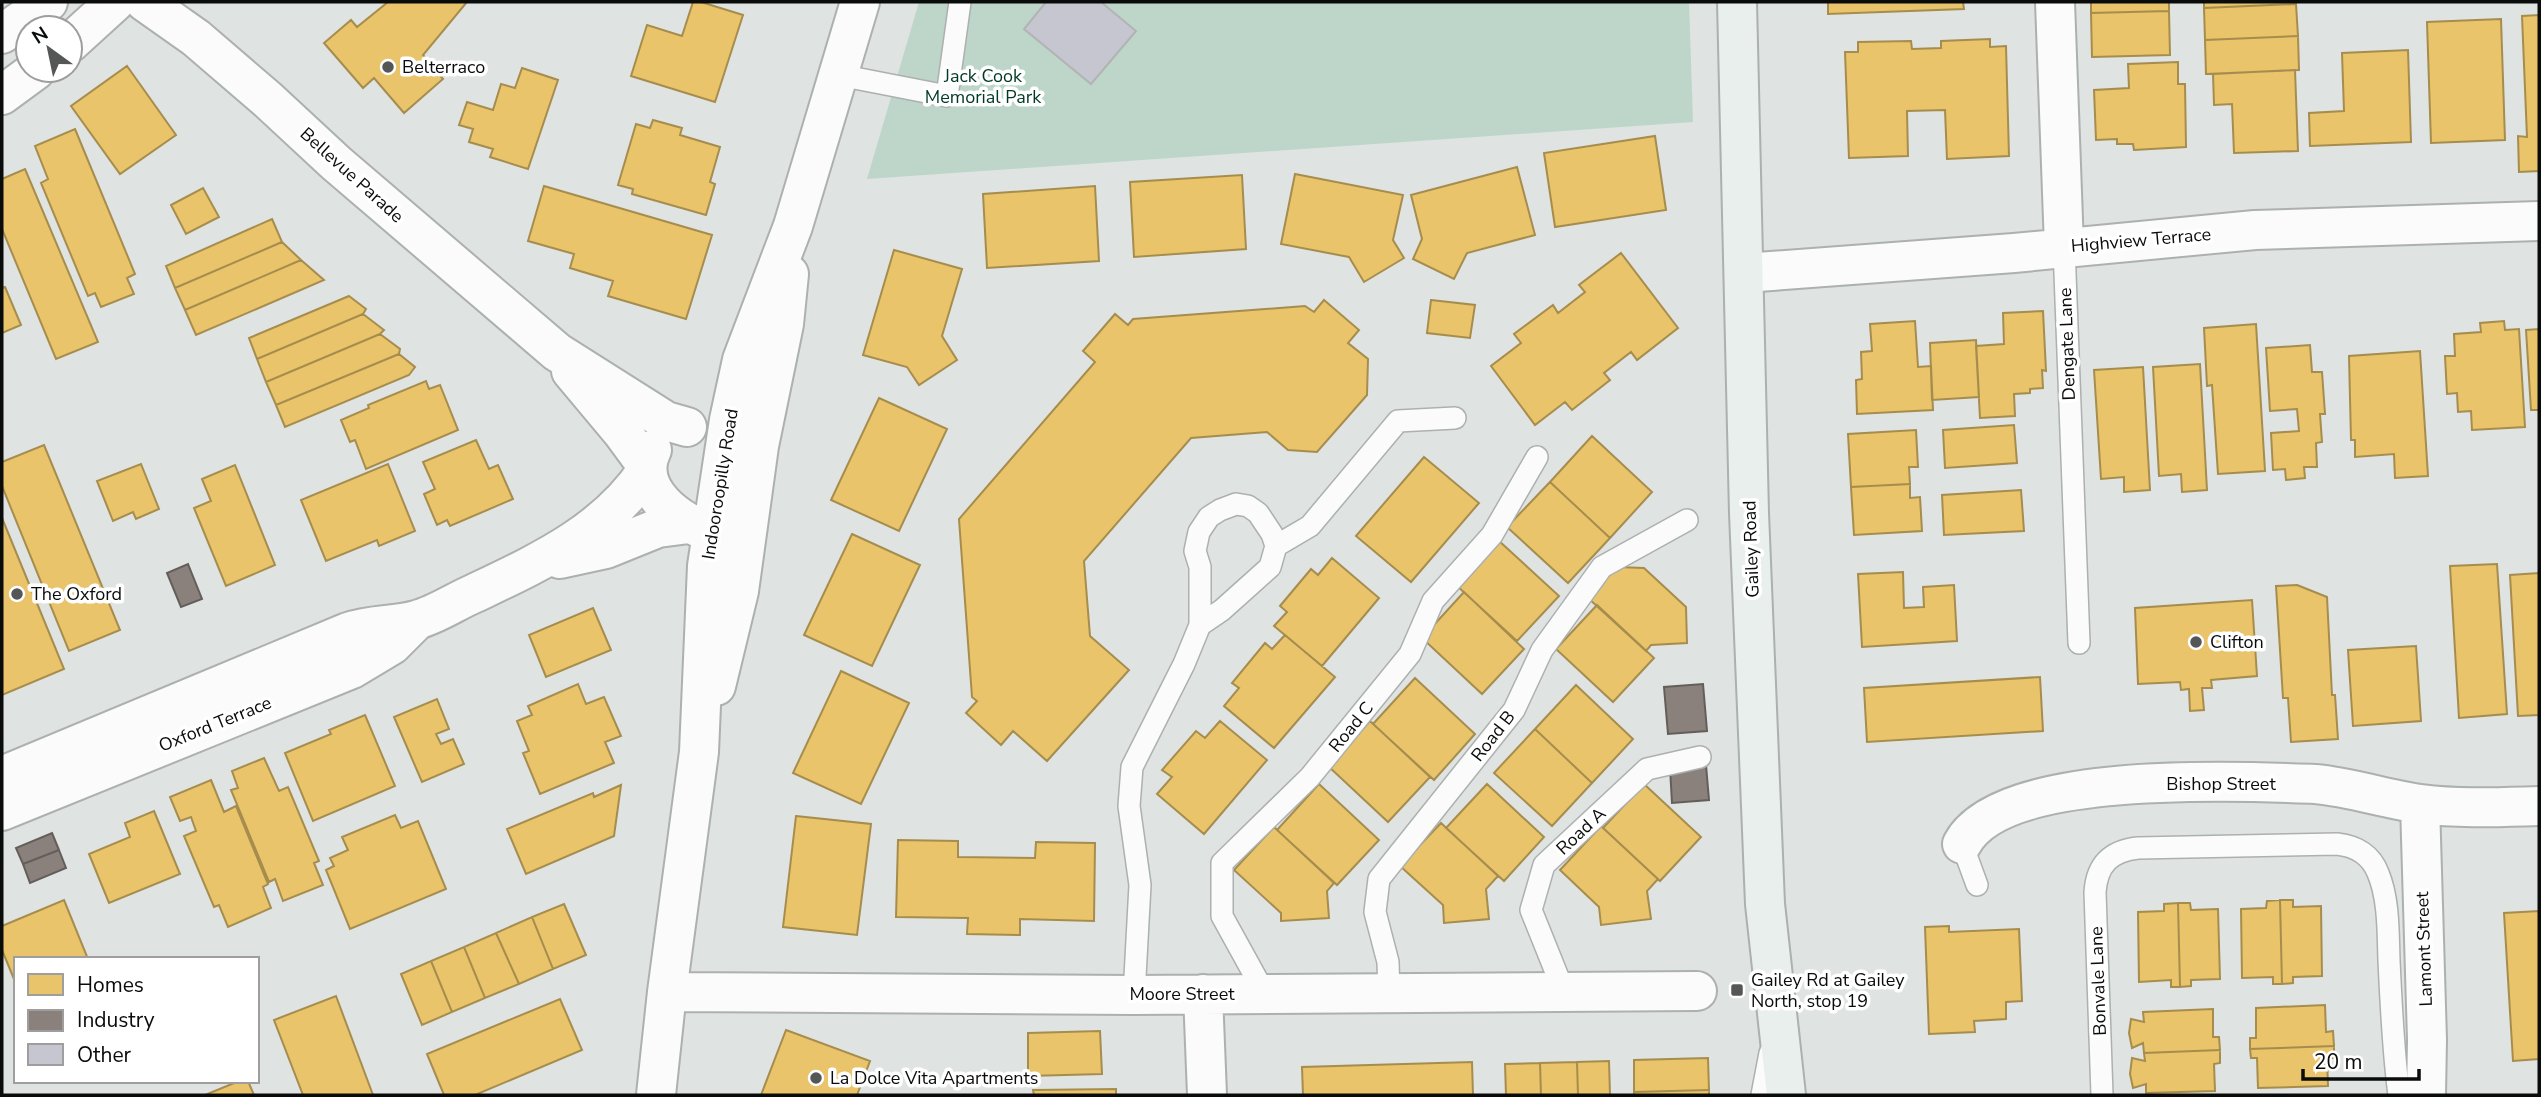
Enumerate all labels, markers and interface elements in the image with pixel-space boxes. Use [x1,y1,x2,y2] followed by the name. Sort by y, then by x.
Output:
[14,14,84,84] north arrow
[27,21,53,50] text: N
[402,55,485,79] place label: Belterraco
[380,59,396,75] marker: Belterraco
[925,64,1042,109] park label: Jack Cook Memorial Park
[295,122,409,228] street label: Bellevue Parade
[2070,222,2212,258] street label: Highview Terrace
[2053,287,2081,401] street label: Dengate Lane
[696,407,744,561] street label: Indooroopilly Road
[1737,500,1765,598] street label: Gailey Road
[31,582,122,606] place label: The Oxford
[9,586,25,602] marker: The Oxford
[2210,630,2264,654] place label: Clifton
[2188,634,2204,650] marker: Clifton
[155,690,275,758] street label: Oxford Terrace
[1323,697,1379,757] street label: Road C
[1465,705,1521,767] street label: Road B
[2166,772,2276,796] street label: Bishop Street
[1551,802,1611,860] street label: Road A
[2410,890,2438,1007] street label: Lamont Street
[2084,926,2112,1036] street label: Bonvale Lane
[14,957,259,1083] legend
[1751,968,1905,1013] place label: Gailey Rd at Gailey North, stop 19
[77,971,144,999] text: Homes
[1129,982,1235,1006] street label: Moore Street
[1729,982,1745,998] marker: Gailey Rd at Gailey North, stop 19
[77,1006,155,1034] text: Industry
[2303,1038,2418,1082] scale bar
[77,1041,132,1069] text: Other
[2314,1048,2363,1076] text: 20 m
[830,1066,1038,1090] place label: La Dolce Vita Apartments
[808,1070,824,1086] marker: La Dolce Vita Apartments

